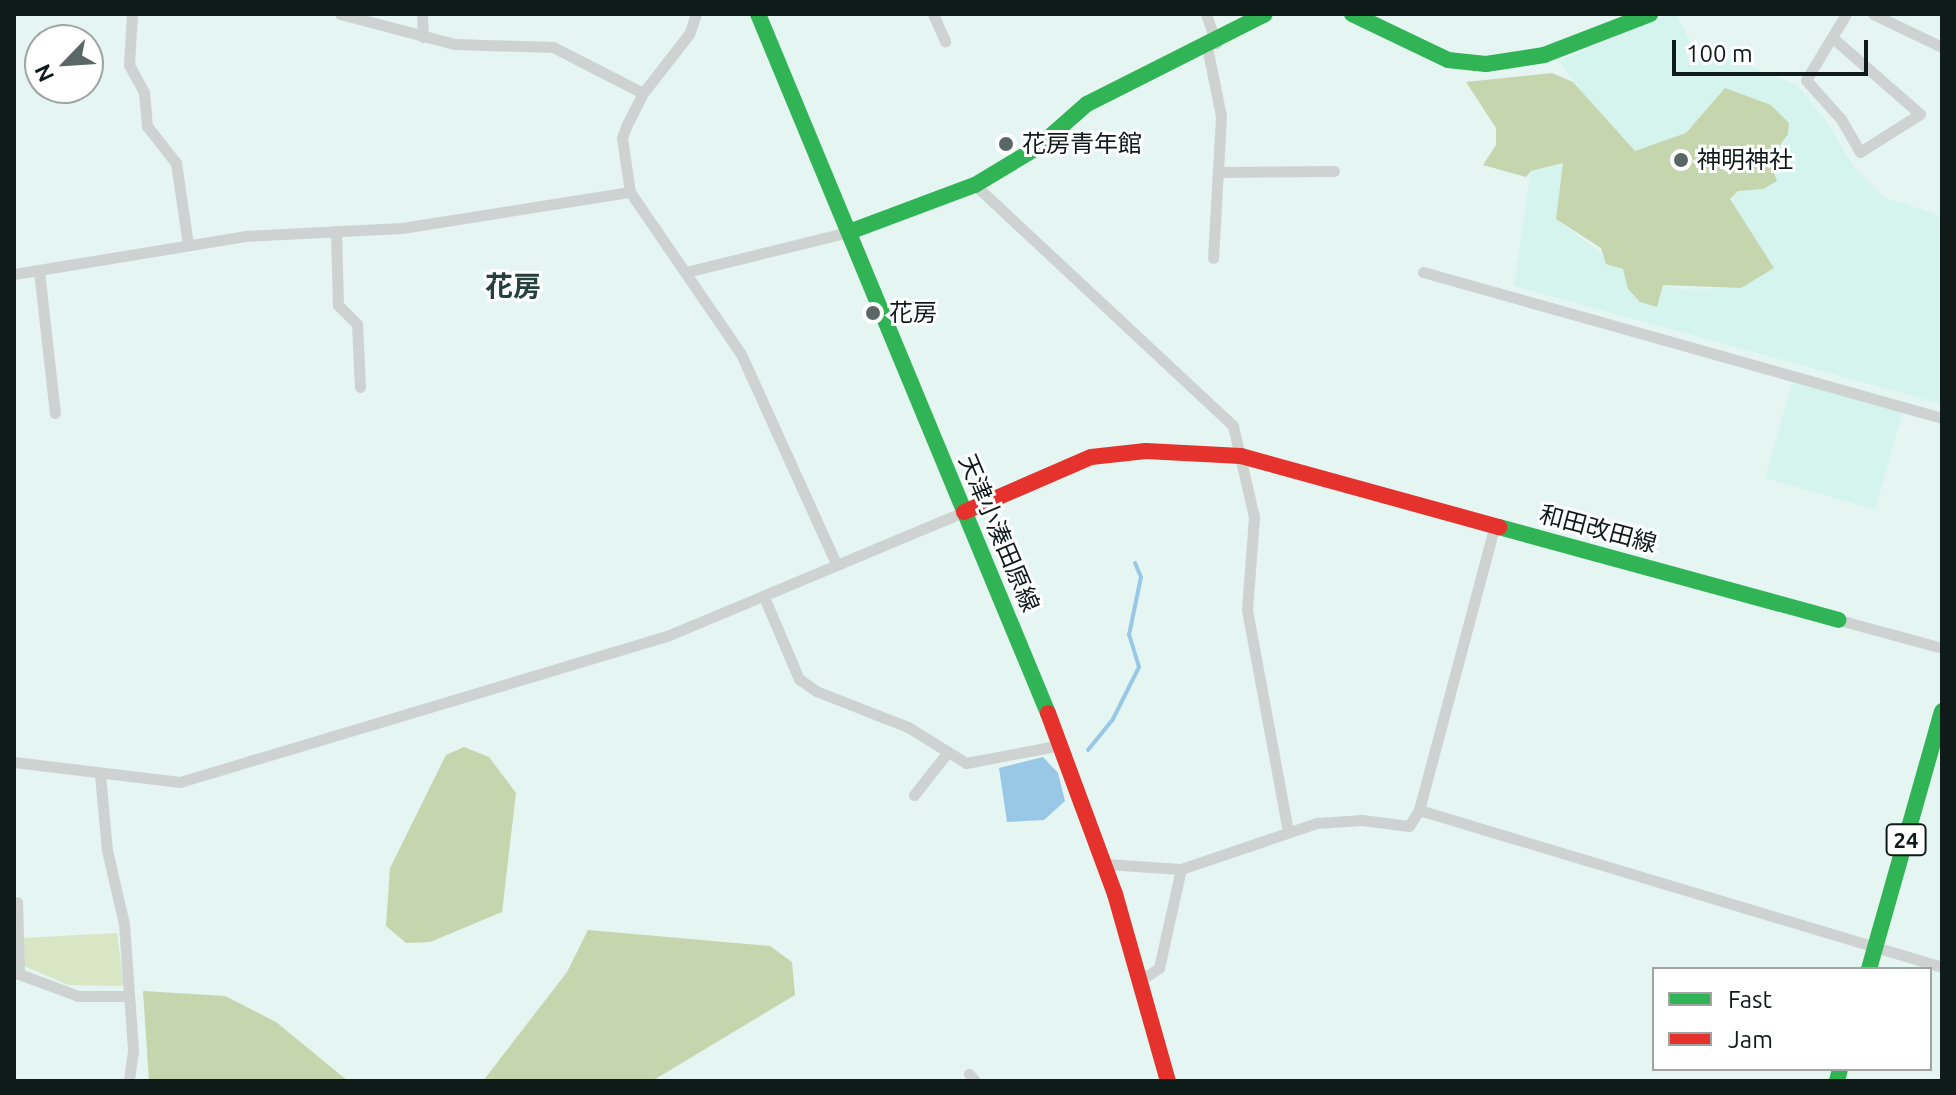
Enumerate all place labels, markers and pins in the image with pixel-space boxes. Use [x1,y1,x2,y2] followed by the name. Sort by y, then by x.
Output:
[1022,130,1142,158] place label: 花房青年館
[997,135,1015,153] marker: 花房青年館
[1697,146,1793,174] place label: 神明神社
[1672,151,1690,169] marker: 神明神社
[889,299,937,327] place label: 花房
[864,304,882,322] marker: 花房

